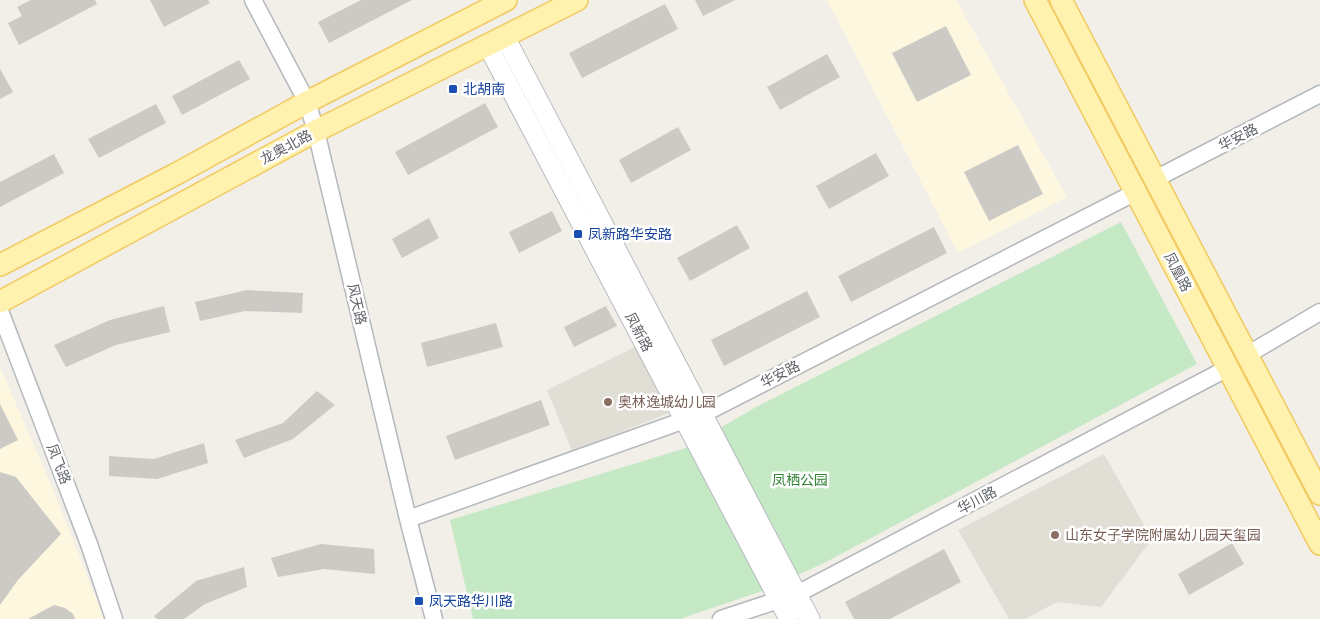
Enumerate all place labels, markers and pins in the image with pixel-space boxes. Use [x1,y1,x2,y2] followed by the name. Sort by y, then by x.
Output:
[463,80,505,98] place label: 北胡南
[447,83,459,95] marker: 北胡南
[588,225,672,243] place label: 凤新路华安路
[572,228,584,240] marker: 凤新路华安路
[618,393,716,411] place label: 奥林逸城幼儿园
[602,396,614,408] marker: 奥林逸城幼儿园
[1065,526,1261,544] place label: 山东女子学院附属幼儿园天玺园
[1049,529,1061,541] marker: 山东女子学院附属幼儿园天玺园
[429,592,513,610] place label: 凤天路华川路
[413,595,425,607] marker: 凤天路华川路

